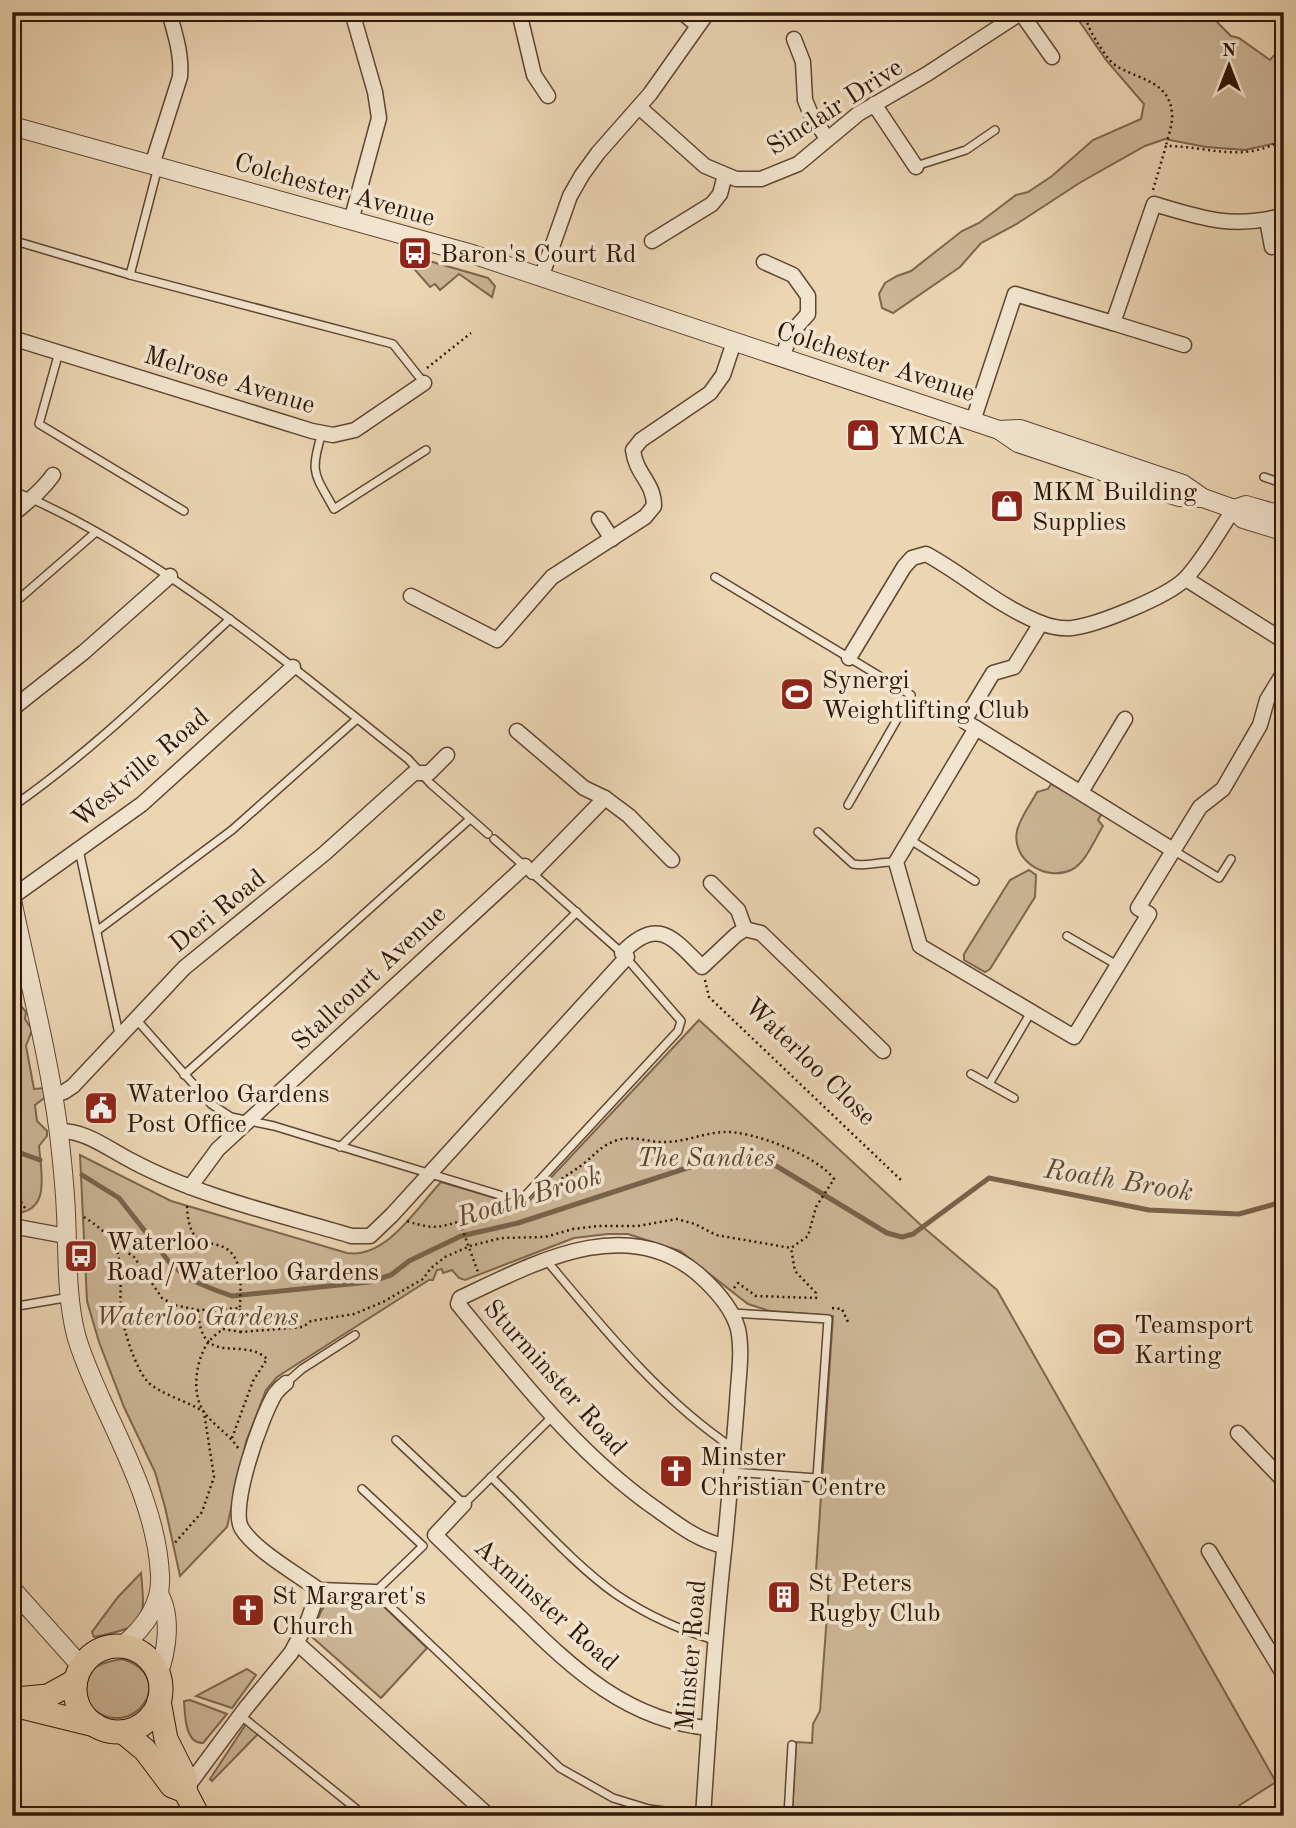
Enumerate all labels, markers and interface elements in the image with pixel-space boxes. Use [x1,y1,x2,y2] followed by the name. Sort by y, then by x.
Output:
[1194,32,1264,102] north arrow
[1222,42,1237,61] text: N
[763,54,908,161] street label: Sinclair Drive
[231,150,438,232] street label: Colchester Avenue
[396,234,434,272] bus stop icon: Baron's Court Rd
[440,242,637,268] place label: Baron's Court Rd
[773,318,978,407] street label: Colchester Avenue
[141,343,318,419] street label: Melrose Avenue
[844,416,882,454] shop icon: YMCA
[888,424,965,450] place label: YMCA
[1032,480,1197,536] place label: MKM Building Supplies
[988,487,1026,525] shop icon: MKM Building Supplies
[822,668,1029,724] place label: Synergi Weightlifting Club
[778,675,816,713] sports icon: Synergi Weightlifting Club
[68,704,215,833] street label: Westville Road
[165,865,271,958] street label: Deri Road
[287,901,451,1056] street label: Stallcourt Avenue
[739,994,880,1131] street label: Waterloo Close
[126,1082,329,1138] place label: Waterloo Gardens Post Office
[82,1089,120,1127] public building icon: Waterloo Gardens Post Office
[637,1146,775,1172] park label: The Sandies
[1041,1156,1195,1208] water label: Roath Brook
[453,1163,606,1234] water label: Roath Brook
[106,1230,379,1286] place label: Waterloo Road/Waterloo Gardens
[62,1237,100,1275] bus stop icon: Waterloo Road/Waterloo Gardens
[478,1295,631,1461] street label: Sturminster Road
[95,1305,299,1331] park label: Waterloo Gardens
[1134,1313,1254,1369] place label: Teamsport Karting
[1090,1320,1128,1358] sports icon: Teamsport Karting
[700,1445,886,1501] place label: Minster Christian Centre
[657,1452,695,1490] church icon: Minster Christian Centre
[469,1534,622,1676] street label: Axminster Road
[808,1571,941,1627] place label: St Peters Rugby Club
[765,1578,803,1616] building icon: St Peters Rugby Club
[672,1579,712,1732] street label: Minster Road
[272,1584,426,1640] place label: St Margaret's Church
[229,1591,267,1629] church icon: St Margaret's Church

